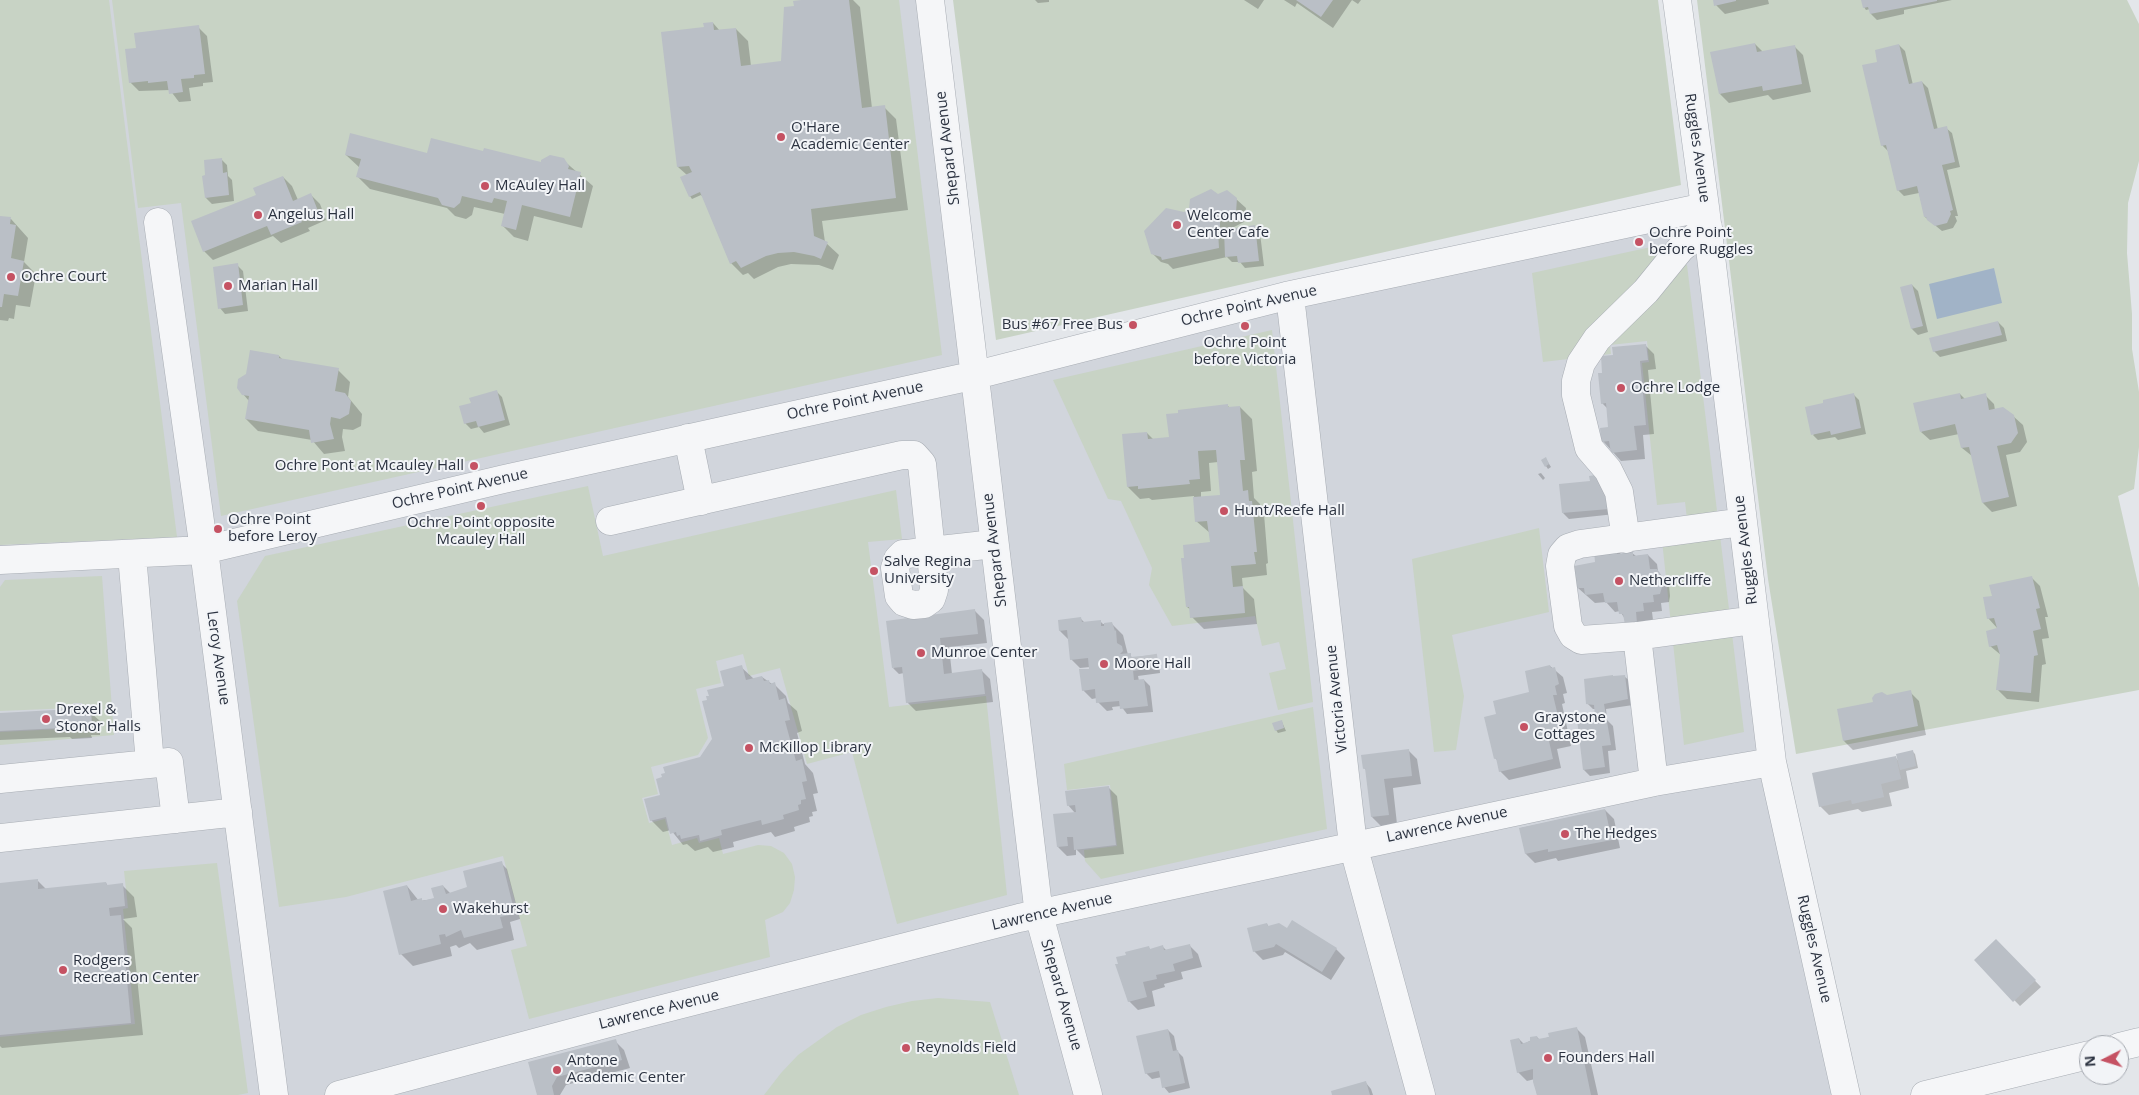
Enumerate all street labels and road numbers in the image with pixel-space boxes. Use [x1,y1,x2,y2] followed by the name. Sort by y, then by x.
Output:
[932,90,964,206] street label: Shepard Avenue
[1680,92,1714,204] street label: Ruggles Avenue
[1179,282,1319,330] street label: Ochre Point Avenue
[785,378,925,424] street label: Ochre Point Avenue
[390,465,530,513] street label: Ochre Point Avenue
[979,492,1011,608] street label: Shepard Avenue
[1730,494,1762,606] street label: Ruggles Avenue
[202,610,234,706] street label: Leroy Avenue
[1322,644,1352,754] street label: Victoria Avenue
[1385,803,1509,847] street label: Lawrence Avenue
[990,889,1114,935] street label: Lawrence Avenue
[1793,893,1835,1005] street label: Ruggles Avenue
[1037,937,1085,1053] street label: Shepard Avenue
[597,986,721,1034] street label: Lawrence Avenue

